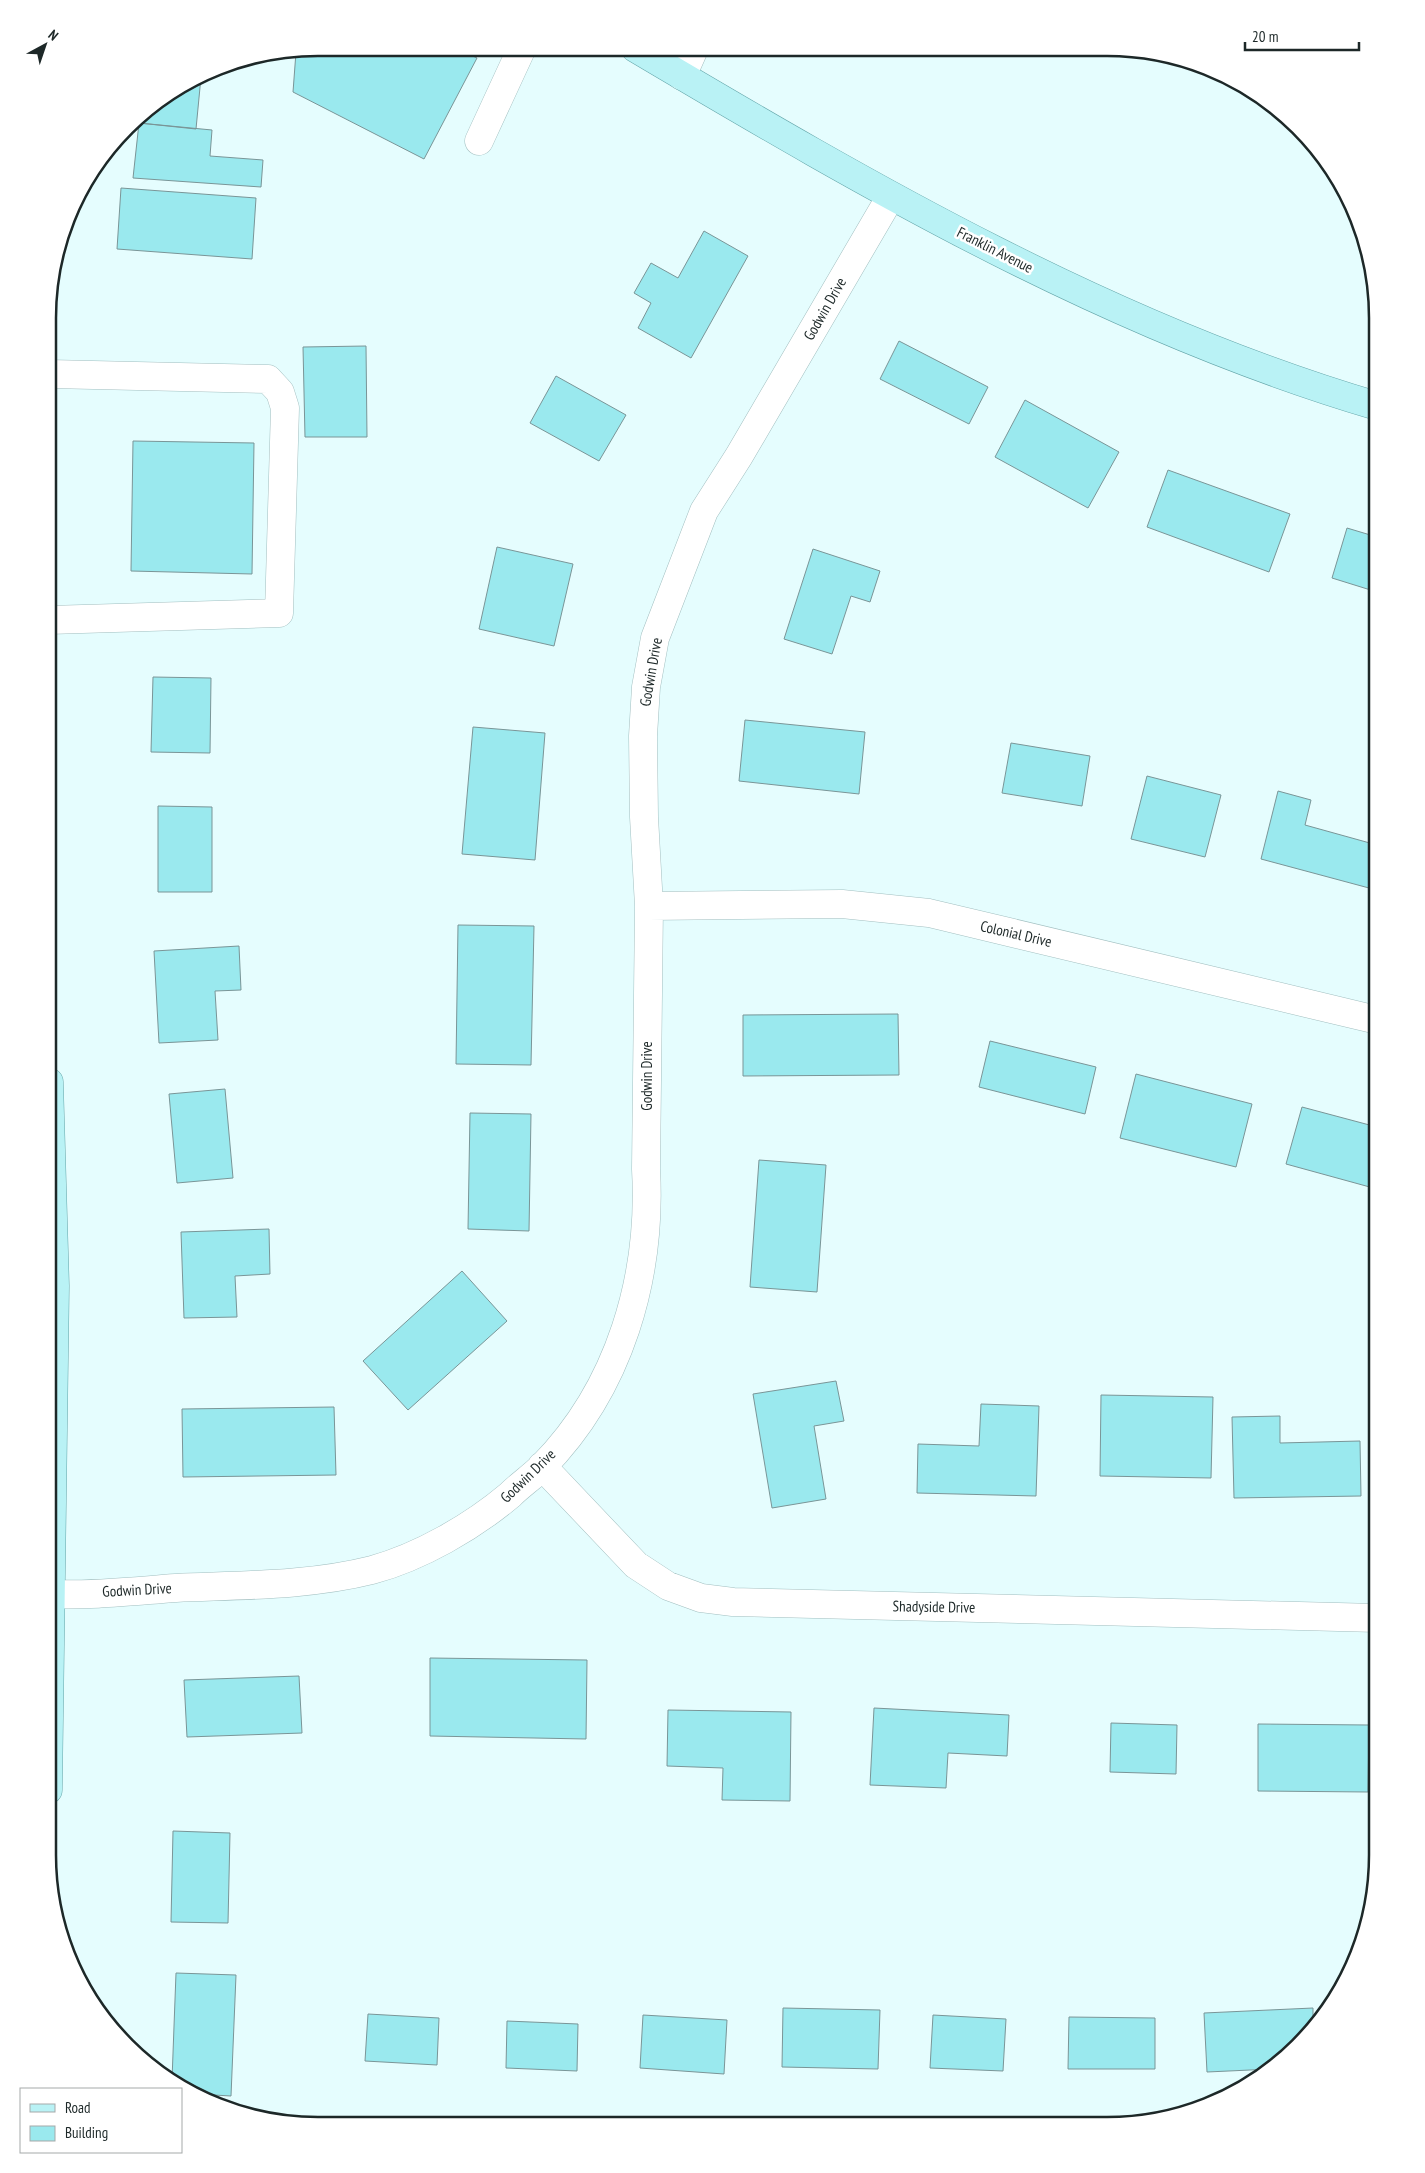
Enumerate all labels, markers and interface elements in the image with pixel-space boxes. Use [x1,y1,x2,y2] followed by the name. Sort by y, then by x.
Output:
[20,20,70,70] north arrow
[1245,20,1359,52] scale bar
[45,26,62,44] text: N
[1252,27,1278,46] text: 20 m
[954,222,1036,277] street label: Franklin Avenue
[799,274,850,344] street label: Godwin Drive
[635,636,666,708] street label: Godwin Drive
[979,916,1054,951] street label: Colonial Drive
[637,1041,656,1111] street label: Godwin Drive
[496,1445,559,1507] street label: Godwin Drive
[102,1578,172,1601] street label: Godwin Drive
[893,1596,975,1617] street label: Shadyside Drive
[20,2088,182,2153] legend
[65,2098,91,2117] text: Road
[65,2123,108,2142] text: Building

